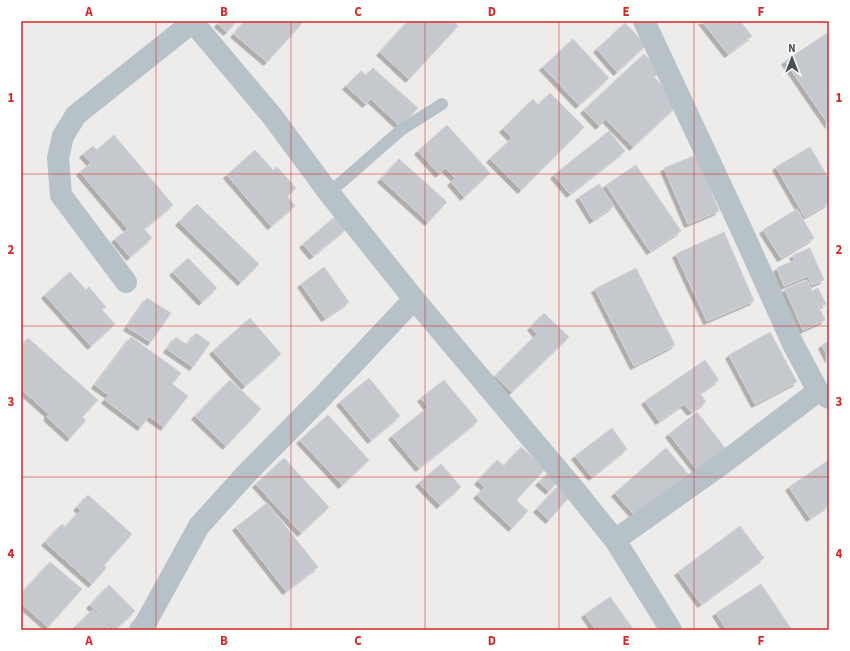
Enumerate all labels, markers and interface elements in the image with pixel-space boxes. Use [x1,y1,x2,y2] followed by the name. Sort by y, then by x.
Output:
[84,3,93,21] text: A
[220,3,228,21] text: B
[354,3,362,21] text: C
[488,3,496,21] text: D
[622,3,630,21] text: E
[758,3,765,21] text: F
[772,38,812,78] north arrow
[788,41,796,56] text: N
[8,89,15,107] text: 1
[836,89,843,107] text: 1
[8,241,15,259] text: 2
[836,241,843,259] text: 2
[8,393,15,411] text: 3
[836,393,843,411] text: 3
[8,545,15,563] text: 4
[836,545,843,563] text: 4
[84,632,93,650] text: A
[220,632,228,650] text: B
[354,632,362,650] text: C
[488,632,496,650] text: D
[622,632,630,650] text: E
[758,632,765,650] text: F

